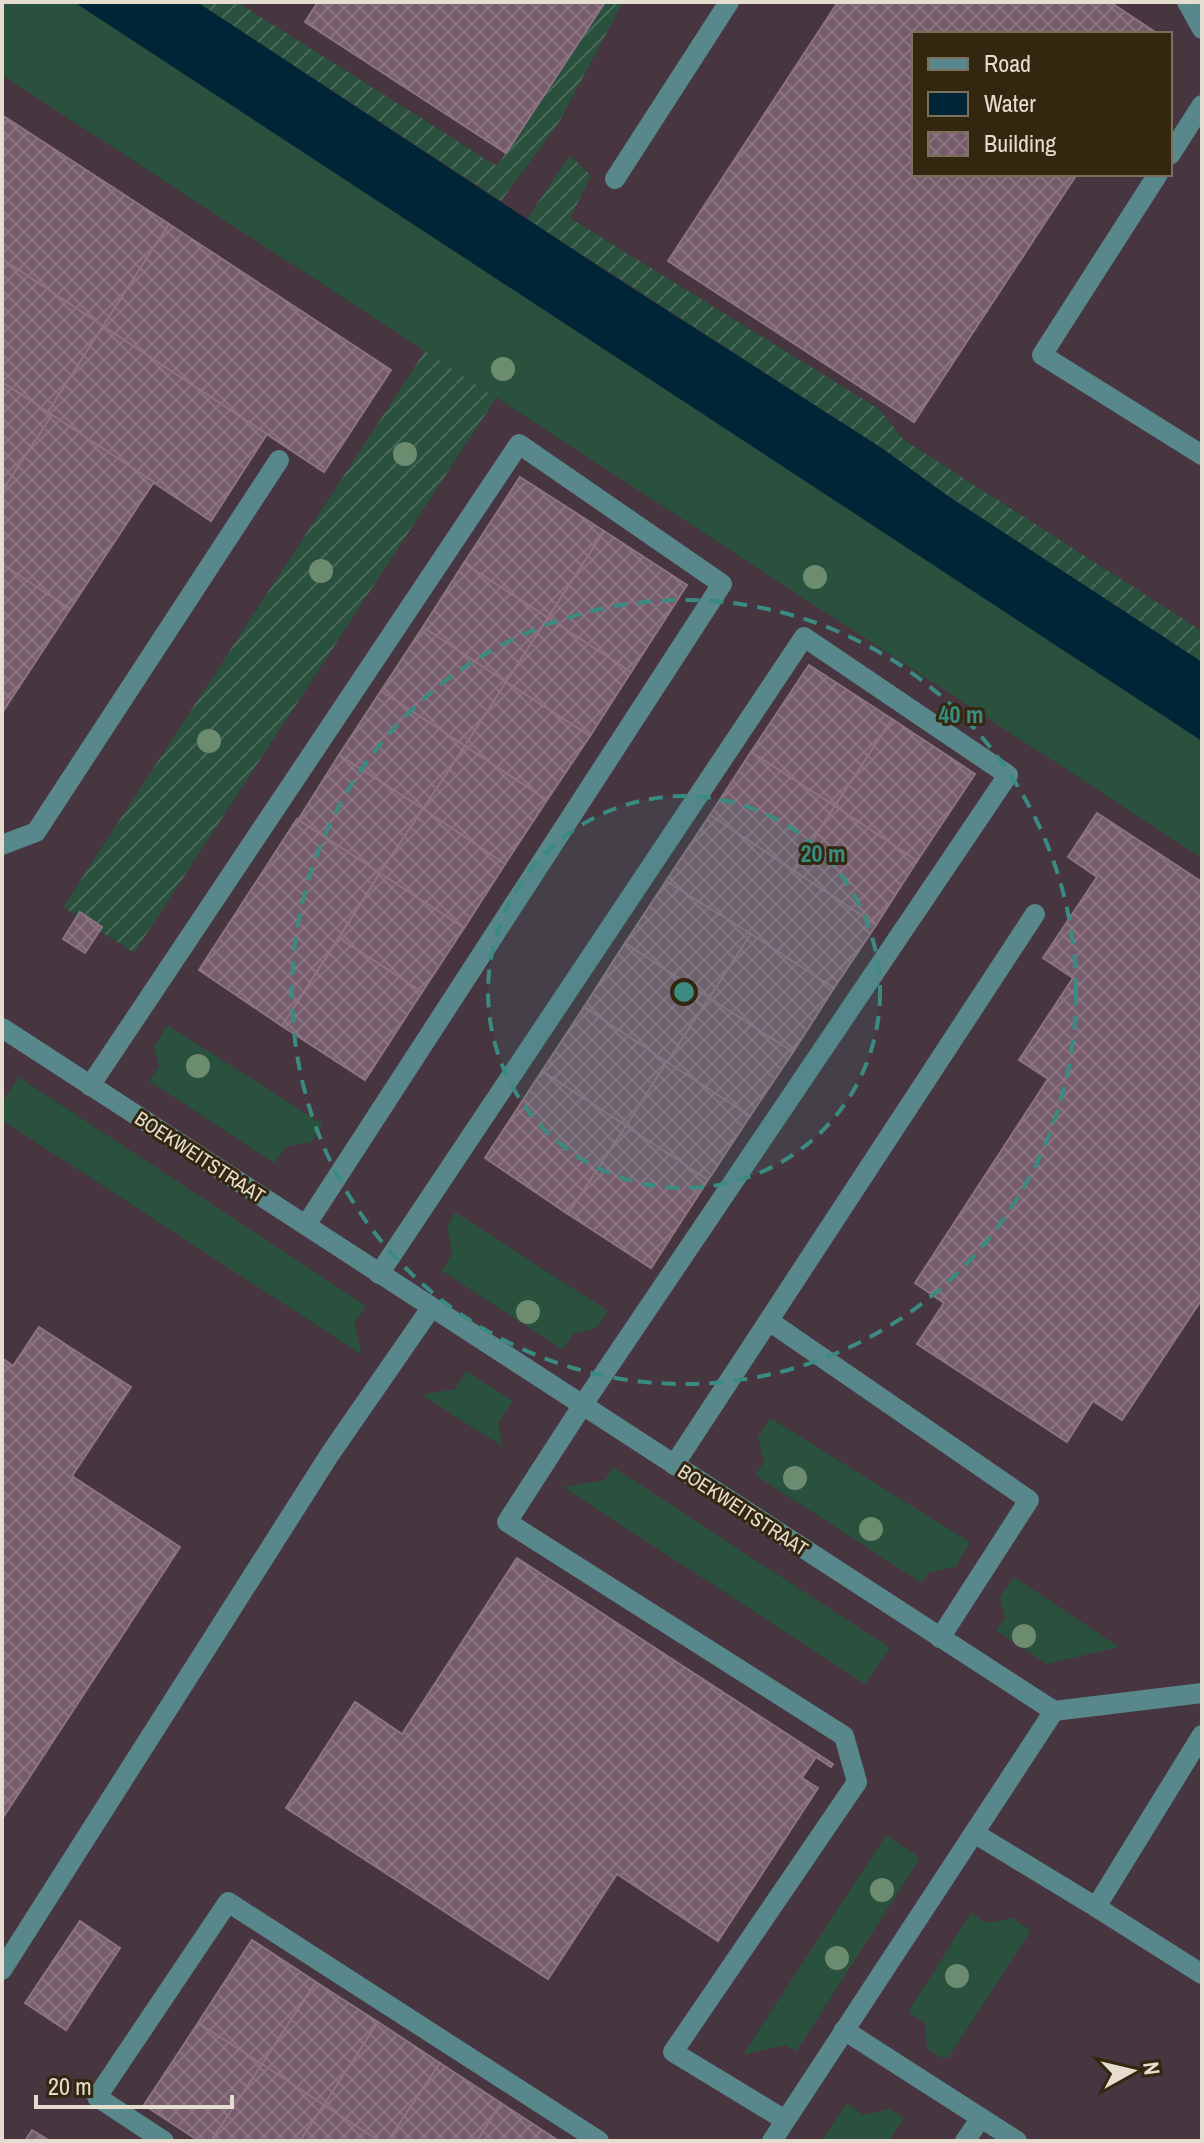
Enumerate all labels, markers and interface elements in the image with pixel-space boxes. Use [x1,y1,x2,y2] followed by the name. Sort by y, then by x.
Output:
[912,32,1172,176] legend
[984,47,1031,79] text: Road
[984,87,1036,119] text: Water
[984,127,1056,159] text: Building
[939,698,983,730] text: 40 m
[801,837,845,869] text: 20 m
[670,978,698,1006] centre of rings
[130,1104,271,1209] street label: BOEKWEITSTRAAT
[673,1457,814,1562] street label: BOEKWEITSTRAAT
[1092,2031,1172,2111] north arrow
[36,2059,232,2109] scale bar
[1136,2060,1168,2077] text: N
[48,2070,92,2102] text: 20 m

